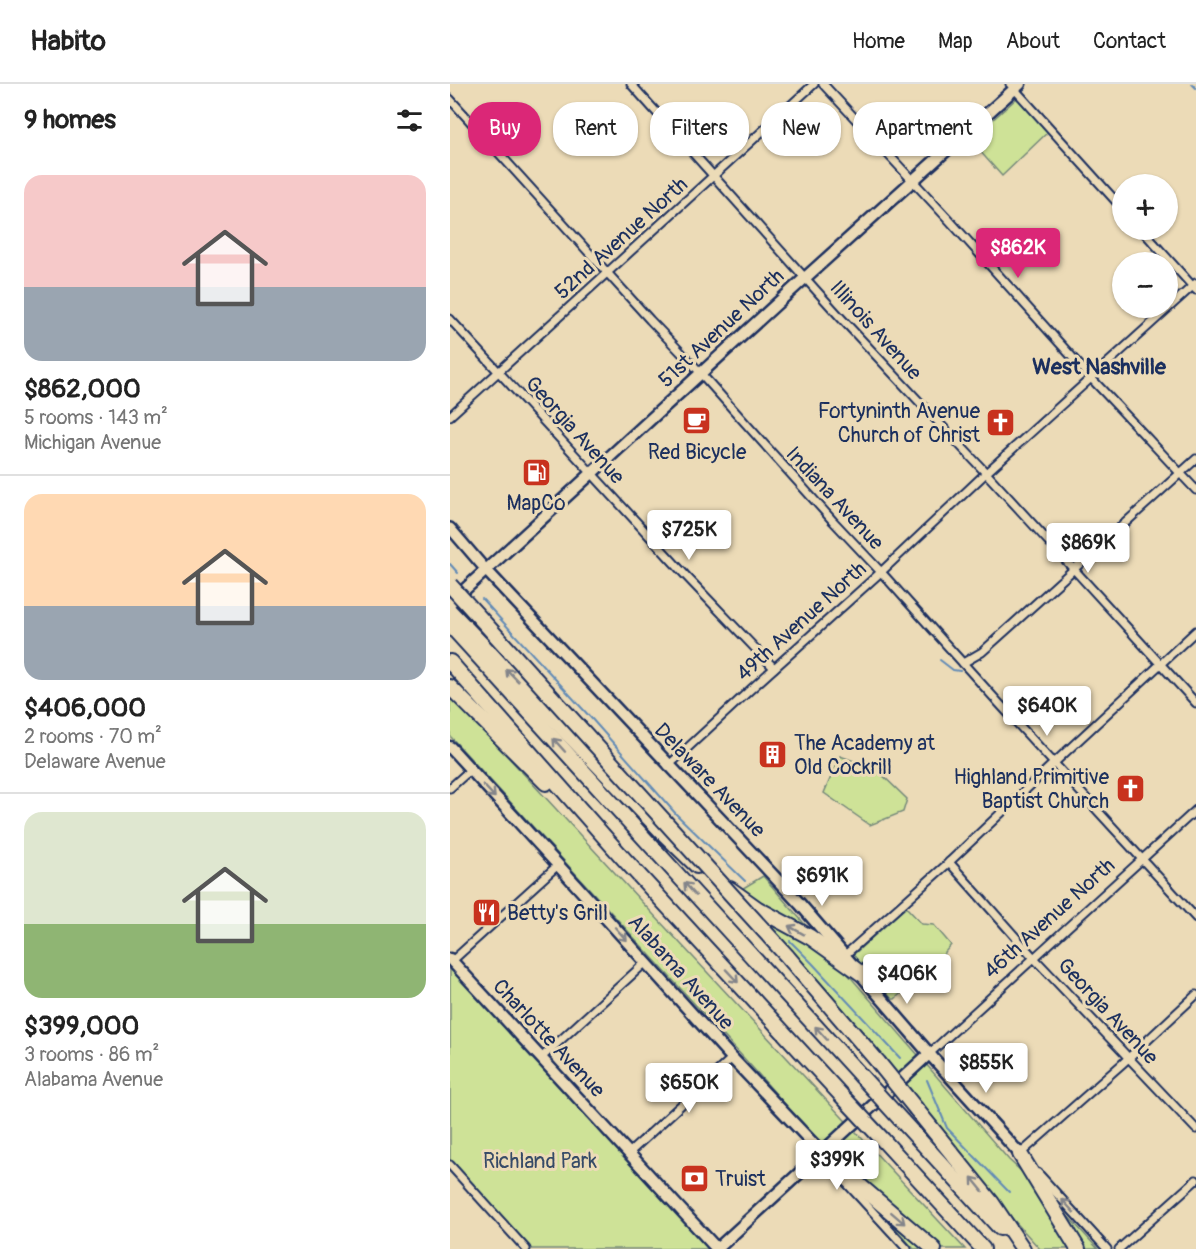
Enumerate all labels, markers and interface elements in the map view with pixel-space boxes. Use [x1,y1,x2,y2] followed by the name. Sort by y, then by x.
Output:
[30,24,106,59] text: Habito
[852,28,905,55] text: Home
[938,28,973,55] text: Map
[1006,28,1060,55] text: About
[1093,28,1166,55] text: Contact
[468,102,541,156] chip: Buy
[553,102,638,156] chip: Rent
[650,102,749,156] chip: Filters
[761,102,841,156] chip: New
[853,102,993,156] chip: Apartment
[24,104,116,136] text: 9 homes
[393,104,426,137] icon: filters
[549,171,694,305] street label: 52nd Avenue North
[1112,174,1178,318] map controls
[1112,174,1178,240] button: +
[171,214,279,322] icon: home
[976,228,1060,279] pin: $862K
[990,235,1046,260] text: $862K
[1112,252,1178,318] button: −
[653,263,790,394] street label: 51st Avenue North
[824,275,928,386] street label: Illinois Avenue
[1032,353,1167,381] district label: West Nashville
[519,371,631,490] street label: Georgia Avenue
[24,373,141,405] text: $862,000
[818,398,981,449] place label: Fortyninth Avenue Church of Christ
[24,405,168,430] text: 5 rooms · 143 m²
[681,405,713,437] cafe icon: Red Bicycle
[985,407,1017,439] church icon: Fortyninth Avenue Church of Christ
[24,430,161,455] text: Michigan Avenue
[648,439,747,466] place label: Red Bicycle
[780,441,890,556] street label: Indiana Avenue
[520,456,552,488] fuel station icon: MapCo
[506,490,566,517] place label: MapCo
[647,510,731,561] pin: $725K
[661,517,717,542] text: $725K
[1046,523,1130,574] pin: $869K
[1061,530,1115,555] text: $869K
[171,533,279,641] icon: home
[731,556,872,687] street label: 49th Avenue North
[505,667,519,682] one-way arrow
[1005,686,1089,737] pin: $640K
[24,692,146,724] text: $406,000
[1017,693,1077,718] text: $640K
[648,717,771,844] street label: Delaware Avenue
[24,724,162,749] text: 2 rooms · 70 m²
[794,730,935,781] place label: The Academy at Old Cockrill
[552,738,566,753] one-way arrow
[757,739,789,771] building icon: The Academy at Old Cockrill
[24,749,166,774] text: Delaware Avenue
[954,764,1110,815] place label: Highland Primitive Baptist Church
[1114,773,1146,805] church icon: Highland Primitive Baptist Church
[482,783,497,798] one-way arrow
[171,851,279,959] icon: home
[978,852,1121,985] street label: 46th Avenue North
[780,856,864,907] pin: $691K
[796,863,848,888] text: $691K
[683,882,697,897] one-way arrow
[470,897,502,929] restaurant icon: Betty's Grill
[507,900,608,927] place label: Betty's Grill
[622,909,740,1036] street label: Alabama Avenue
[788,923,805,935] one-way arrow
[614,927,628,942] one-way arrow
[1051,952,1164,1071] street label: Georgia Avenue
[865,954,949,1005] pin: $406K
[877,961,937,986] text: $406K
[725,969,739,984] one-way arrow
[487,973,611,1104] street label: Charlotte Avenue
[24,1010,139,1042] text: $399,000
[815,1026,829,1041] one-way arrow
[24,1042,159,1067] text: 3 rooms · 86 m²
[944,1043,1028,1094] pin: $855K
[959,1050,1013,1075] text: $855K
[647,1063,731,1114] pin: $650K
[24,1067,163,1092] text: Alabama Avenue
[659,1070,719,1095] text: $650K
[795,1140,879,1191] pin: $399K
[810,1147,864,1172] text: $399K
[483,1148,597,1175] park label: Richland Park
[678,1163,710,1195] bank icon: Truist
[715,1166,766,1193] place label: Truist
[970,1177,983,1193] one-way arrow
[1061,1199,1075,1214] one-way arrow
[890,1212,906,1225] one-way arrow

